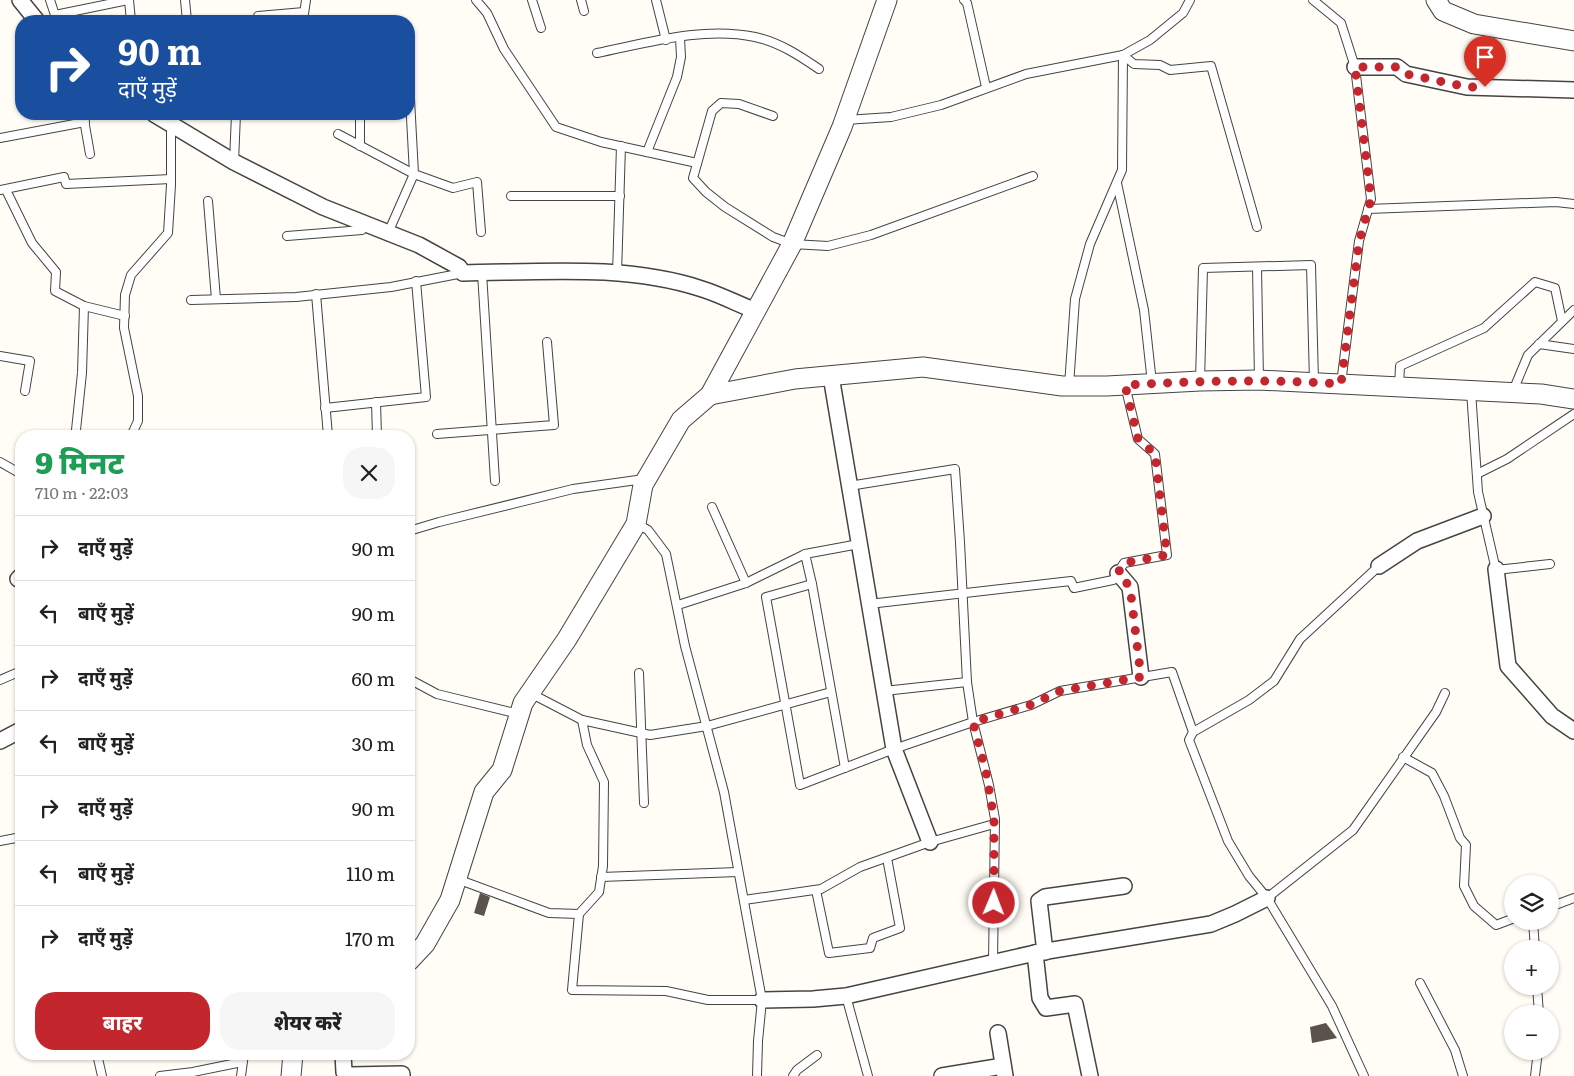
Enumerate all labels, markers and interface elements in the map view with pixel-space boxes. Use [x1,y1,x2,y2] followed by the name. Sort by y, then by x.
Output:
[118,24,202,76] text: 90 m
[35,35,100,100] icon: right
[1464,36,1506,87] pin
[1471,43,1499,71] icon: arrive
[118,71,177,104] text: दाएँ मुड़ें
[35,439,124,483] text: 9 मिनट
[343,447,395,499] button: close
[35,480,129,504] text: 710 m · 22:03
[78,533,133,561] text: दाएँ मुड़ें
[35,534,63,562] icon: right
[352,534,395,562] text: 90 m
[78,598,134,626] text: बाएँ मुड़ें
[35,599,63,627] icon: left
[352,599,395,627] text: 90 m
[78,663,133,691] text: दाएँ मुड़ें
[35,664,63,692] icon: right
[352,664,395,692] text: 60 m
[78,728,134,756] text: बाएँ मुड़ें
[35,729,63,757] icon: left
[351,729,395,757] text: 30 m
[78,793,133,821] text: दाएँ मुड़ें
[35,794,63,822] icon: right
[352,794,395,822] text: 90 m
[78,858,134,886] text: बाएँ मुड़ें
[35,859,63,887] icon: left
[346,859,395,887] text: 110 m
[1504,875,1559,1060] map controls
[1504,875,1559,930] button: layers
[967,876,1019,928] position arrow
[78,923,133,951] text: दाएँ मुड़ें
[35,924,63,952] icon: right
[345,924,395,952] text: 170 m
[1504,940,1559,995] button: +
[35,992,210,1050] button: बाहर
[220,992,395,1050] button: शेयर करें
[1504,1005,1559,1060] button: −

